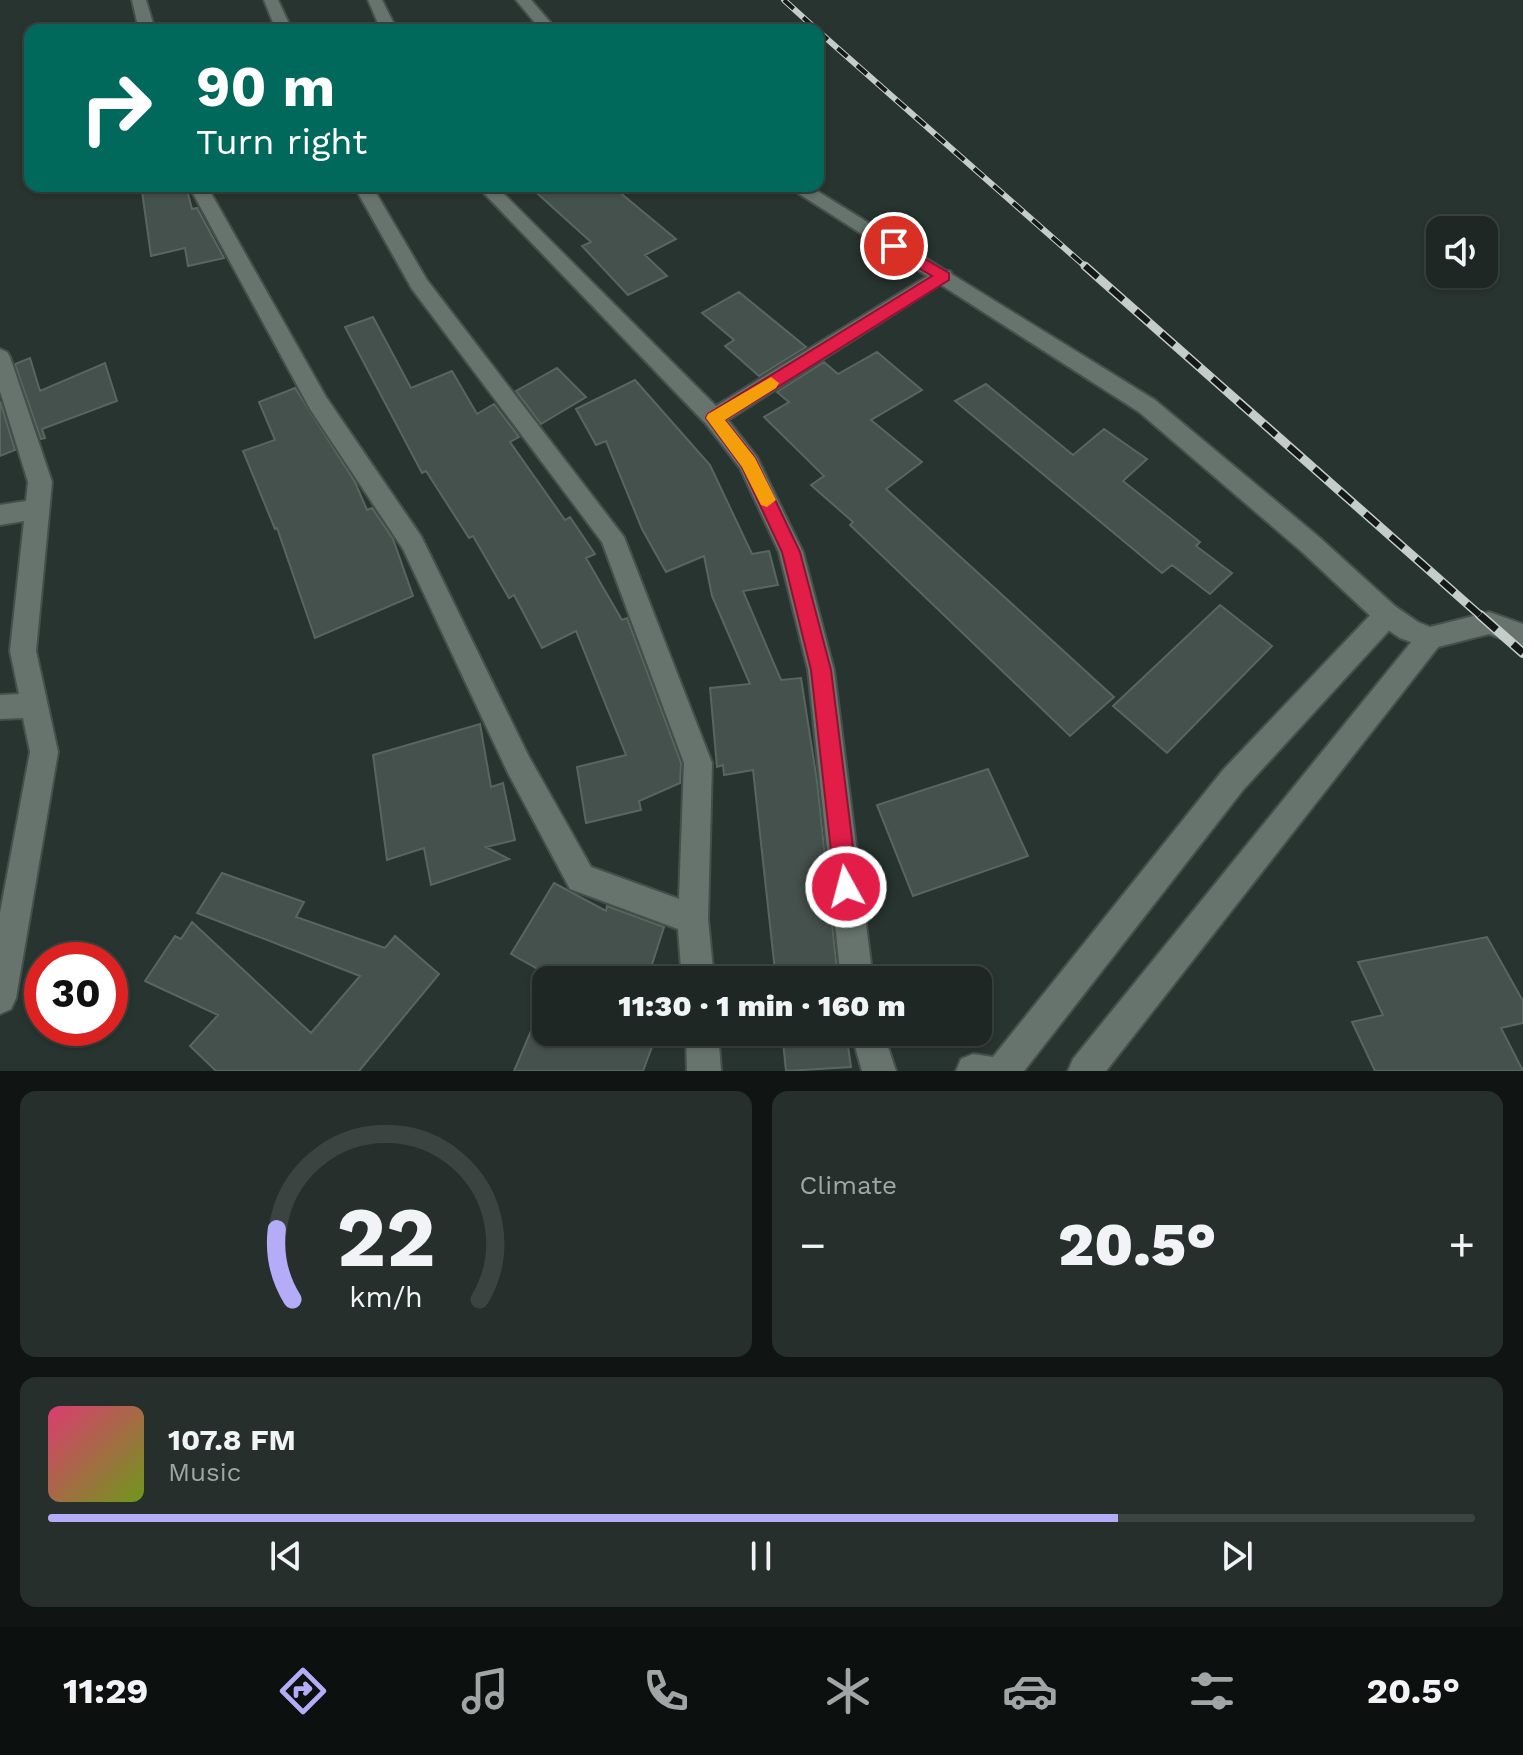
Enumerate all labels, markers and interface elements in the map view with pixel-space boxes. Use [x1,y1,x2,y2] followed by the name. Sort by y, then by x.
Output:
[196,54,335,120] text: 90 m
[64,56,168,160] icon: right
[196,121,367,163] text: Turn right
[860,212,928,280] pin
[1426,216,1498,288] map controls
[1426,216,1498,288] button: sound
[872,224,916,268] icon: arrive
[804,845,888,929] position arrow
[24,942,128,1046] speed limit sign: 30
[618,988,906,1023] text: 11:30 · 1 min · 160 m
[800,1170,897,1200] text: Climate
[336,1189,435,1286] text: 22
[1058,1209,1216,1280] text: 20.5°
[800,1219,826,1271] text: −
[1448,1219,1475,1271] text: +
[349,1280,423,1314] text: km/h
[168,1422,296,1457] text: 107.8 FM
[168,1457,241,1487] text: Music
[264,1534,308,1578] icon: previous
[739,1534,783,1578] icon: pause
[1215,1534,1259,1578] icon: next
[275,1663,331,1719] icon: directions
[457,1663,513,1719] icon: music
[638,1663,694,1719] icon: phone
[820,1663,876,1719] icon: climate
[1002,1663,1058,1719] icon: car
[1184,1663,1240,1719] icon: filters
[63,1670,149,1712] text: 11:29
[1366,1670,1460,1712] text: 20.5°

